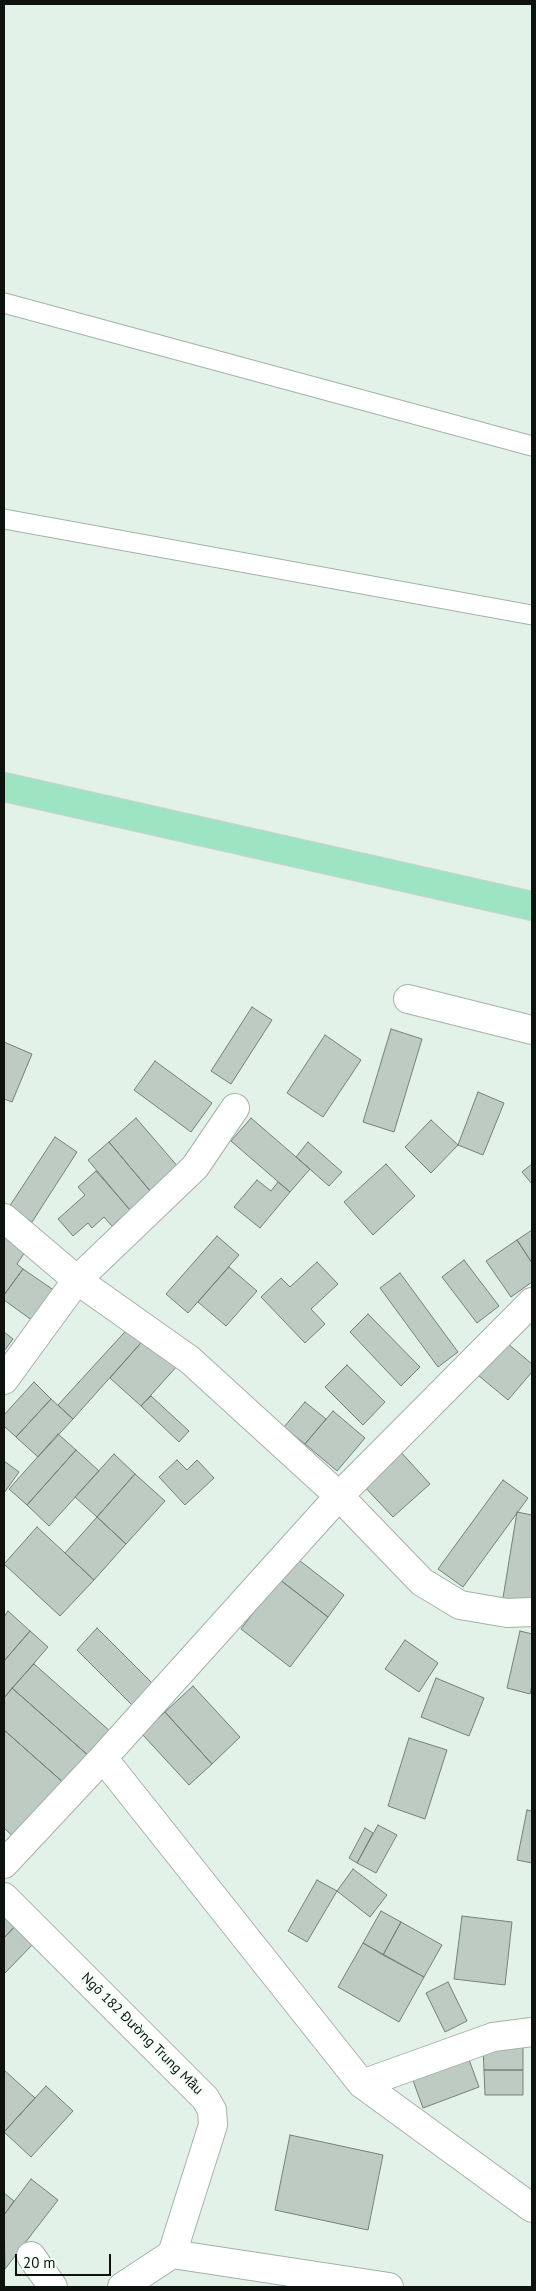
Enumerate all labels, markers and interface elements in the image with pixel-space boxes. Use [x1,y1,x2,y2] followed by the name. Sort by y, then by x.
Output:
[78,1970,206,2098] street label: Ngõ 182 Đường Trung Mầu
[18,2244,114,2276] scale bar
[23,2253,56,2272] text: 20 m

